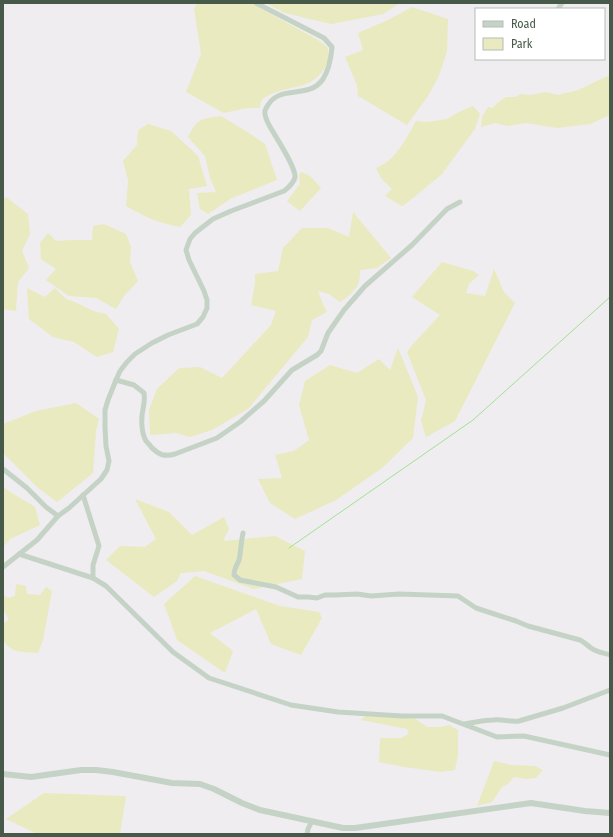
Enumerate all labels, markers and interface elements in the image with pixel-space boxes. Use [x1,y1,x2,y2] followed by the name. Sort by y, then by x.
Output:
[475,8,605,60] legend
[511,17,536,31] text: Road
[511,37,533,51] text: Park

